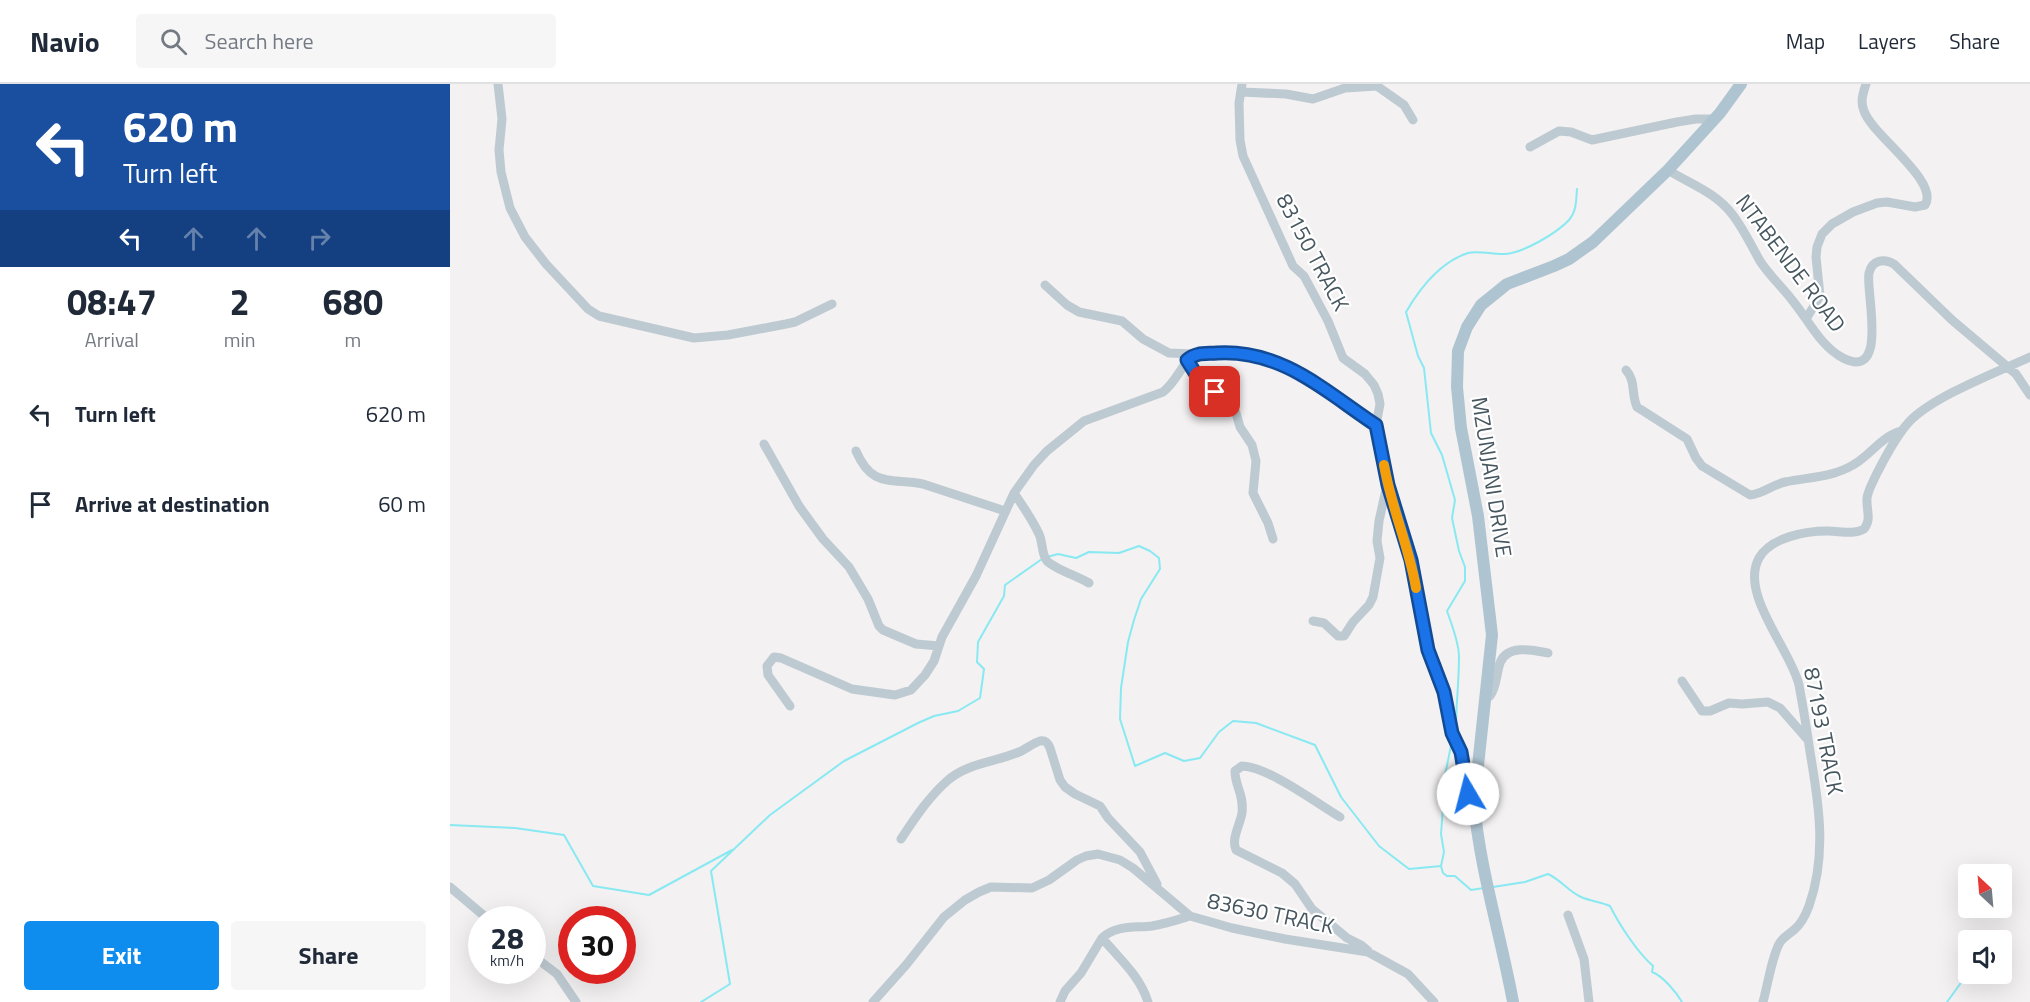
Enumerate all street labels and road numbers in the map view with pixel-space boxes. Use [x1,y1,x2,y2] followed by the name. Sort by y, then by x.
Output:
[1268,187,1358,317] street label: 83150 TRACK
[1728,187,1854,339] street label: NTABENDE ROAD
[1463,394,1521,560] street label: MZUNJANI DRIVE
[1795,665,1853,798] street label: 87193 TRACK
[1204,883,1338,943] street label: 83630 TRACK

